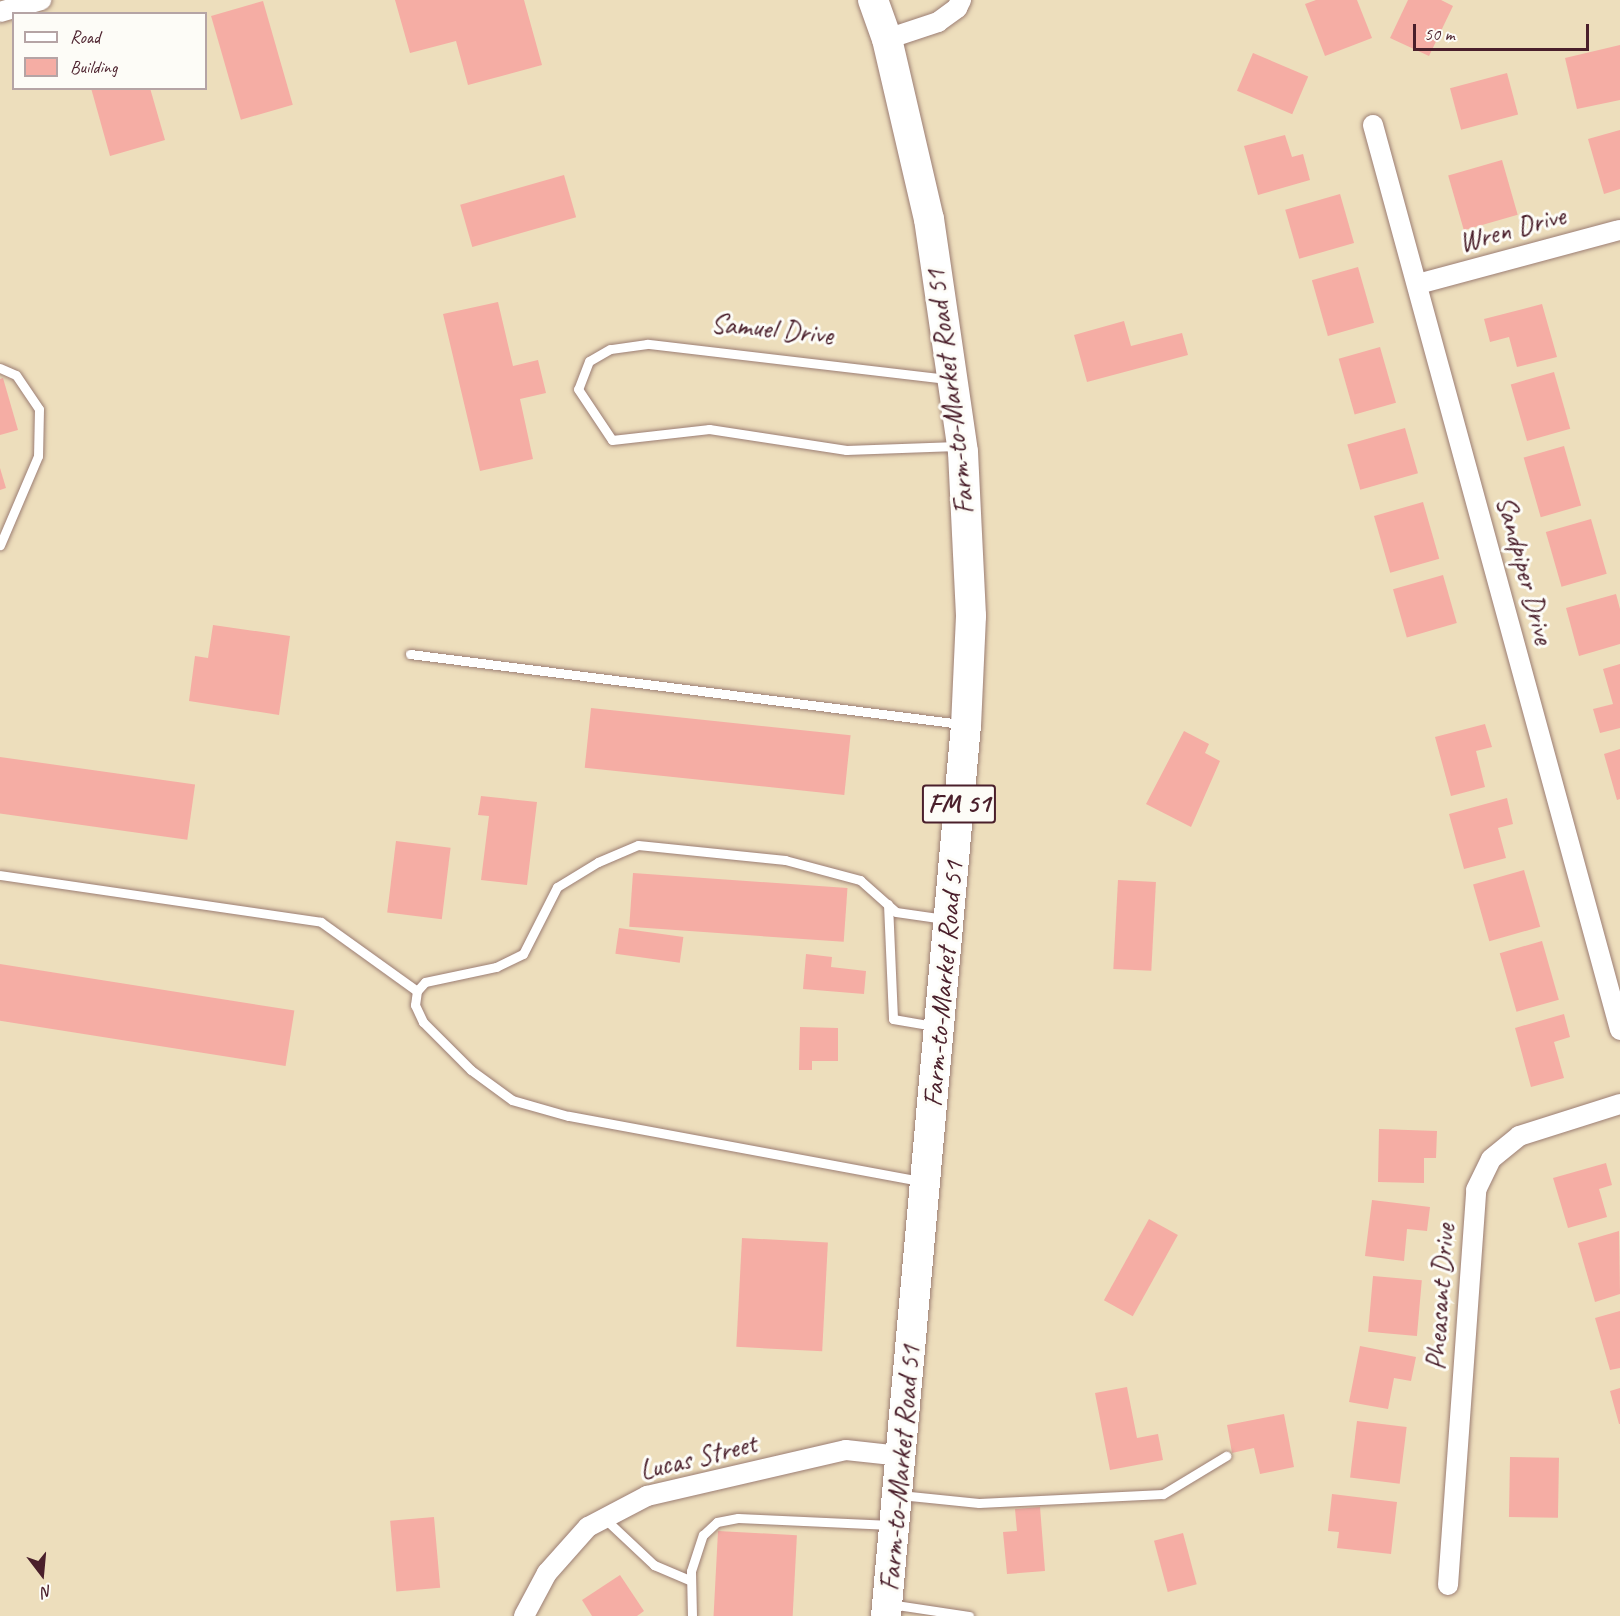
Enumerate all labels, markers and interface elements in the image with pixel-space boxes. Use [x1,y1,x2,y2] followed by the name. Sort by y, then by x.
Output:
[12,12,207,90] legend
[1416,12,1592,50] scale bar
[1424,23,1455,45] text: 50 m
[70,26,100,48] text: Road
[70,56,117,78] text: Building
[1455,199,1569,259] street label: Wren Drive
[918,268,982,516] street label: Farm-to-Market Road 51
[709,306,835,352] street label: Samuel Drive
[1489,492,1561,648] street label: Sandpiper Drive
[922,780,996,828] road number: FM 51
[916,860,970,1108] street label: Farm-to-Market Road 51
[1418,1223,1462,1371] street label: Pheasant Drive
[873,1344,927,1592] street label: Farm-to-Market Road 51
[636,1426,760,1488] street label: Lucas Street
[12,1544,72,1604] north arrow
[39,1580,54,1602] text: N

